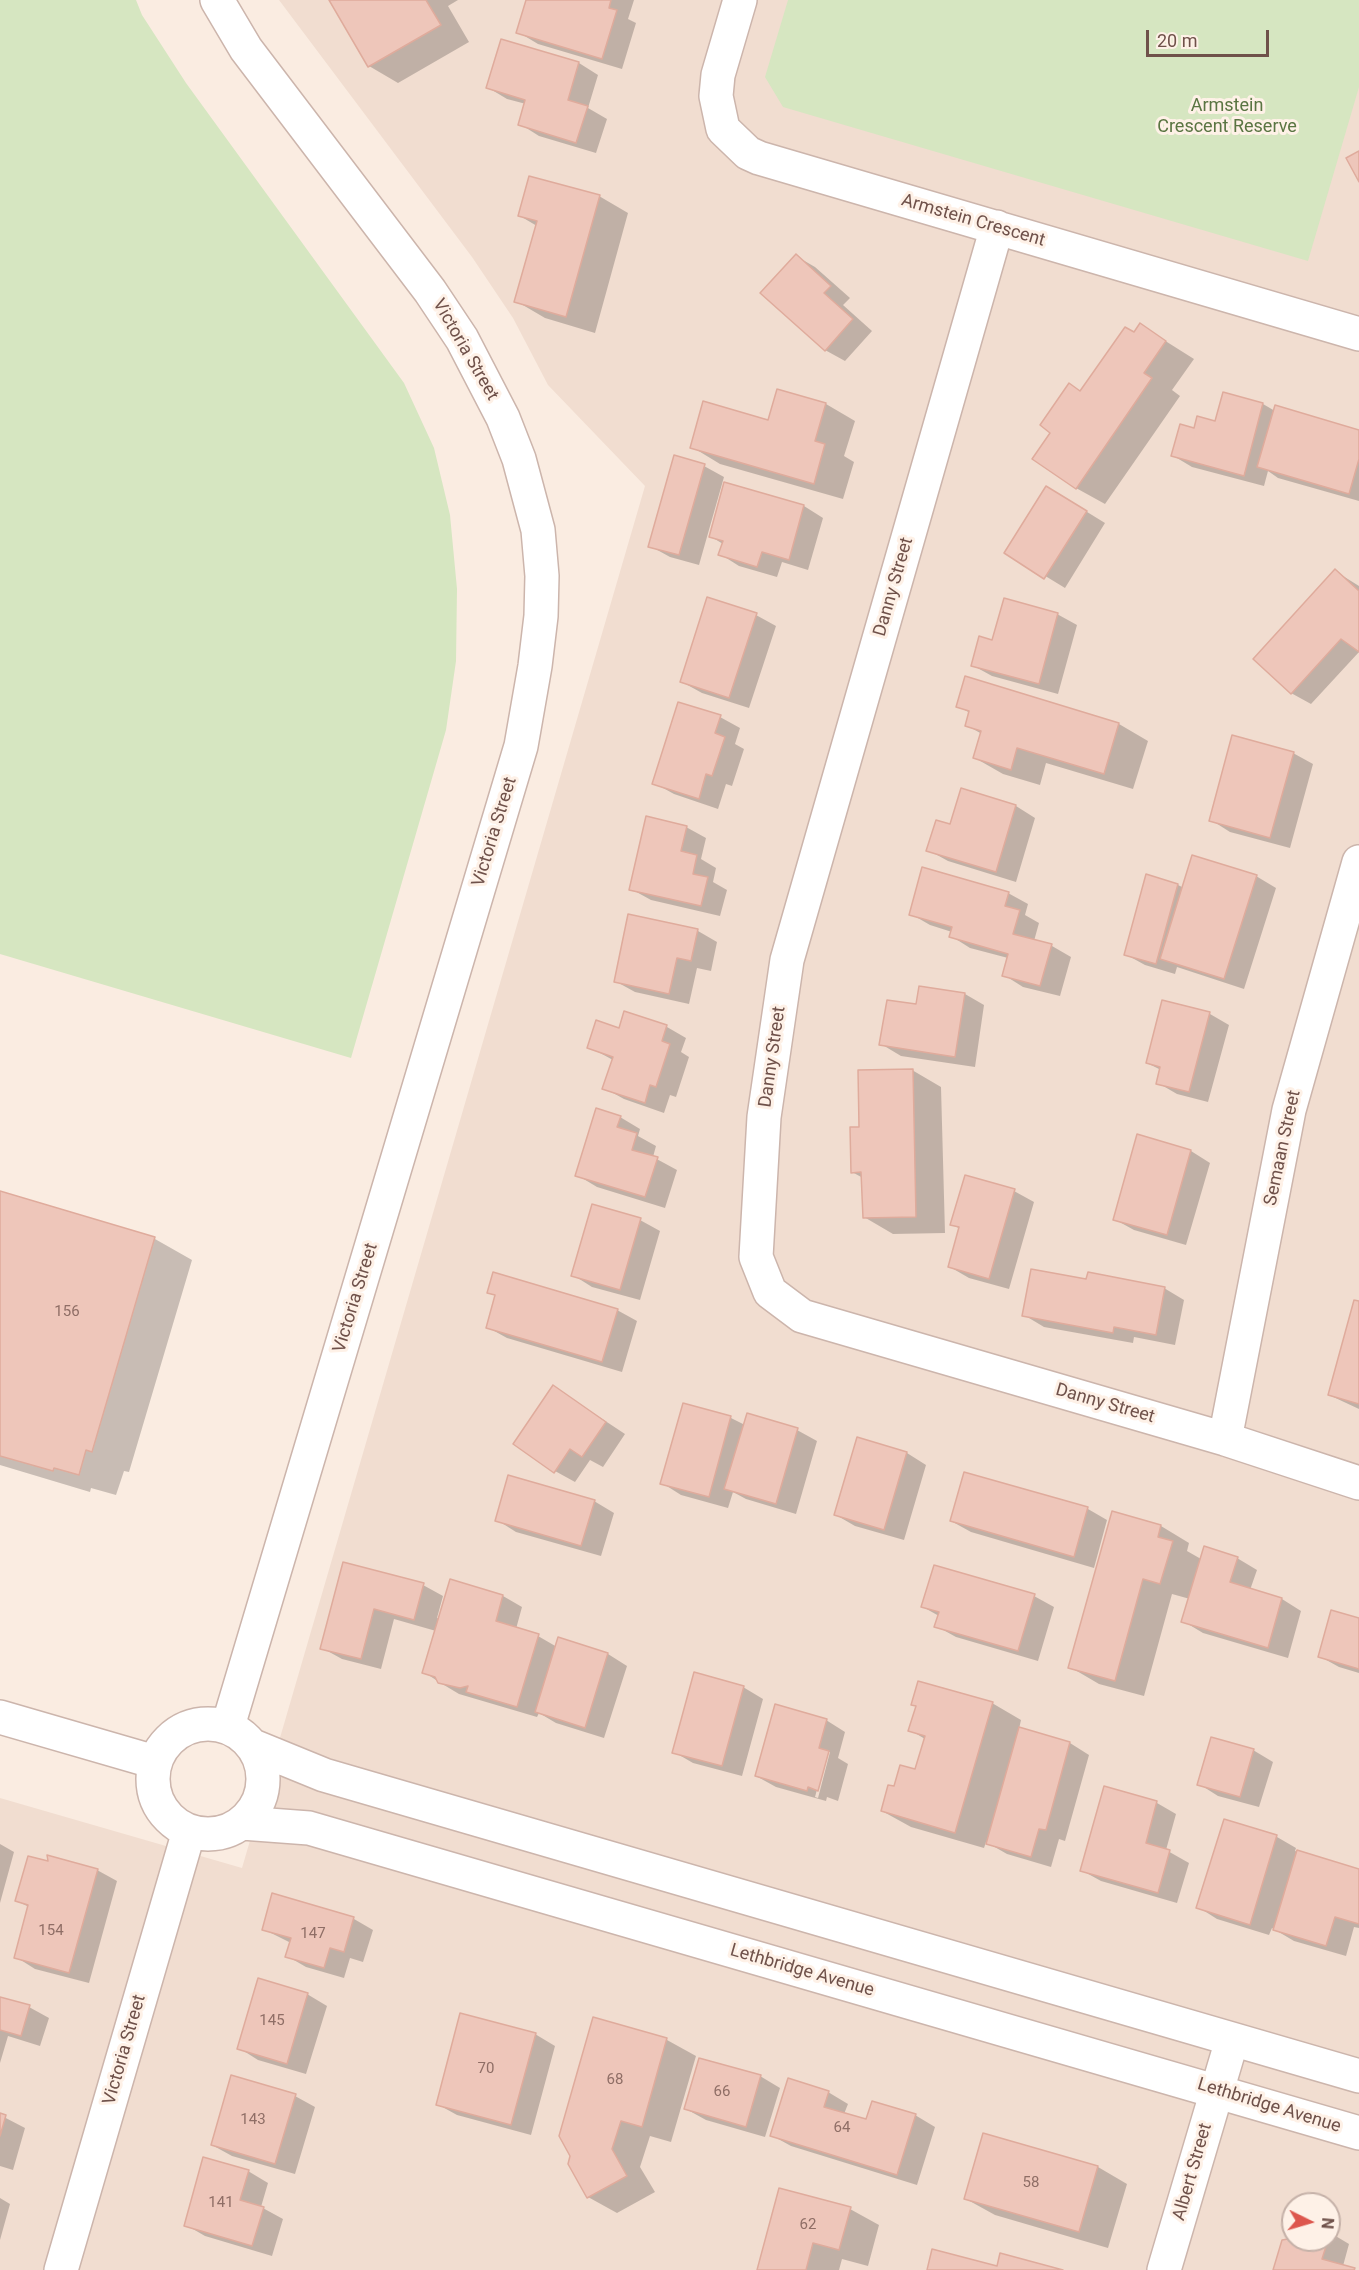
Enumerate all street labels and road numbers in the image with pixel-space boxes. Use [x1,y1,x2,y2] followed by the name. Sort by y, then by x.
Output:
[899,190,1047,252] street label: Armstein Crescent
[427,295,503,405] street label: Victoria Street
[870,535,918,639] street label: Danny Street
[468,775,522,889] street label: Victoria Street
[755,1005,791,1109] street label: Danny Street
[1260,1088,1306,1208] street label: Semaan Street
[329,1241,383,1355] street label: Victoria Street
[1053,1380,1157,1428] street label: Danny Street
[728,1940,876,2002] street label: Lethbridge Avenue
[99,1992,151,2108] street label: Victoria Street
[1195,2074,1343,2138] street label: Lethbridge Avenue
[1169,2121,1217,2223] street label: Albert Street

